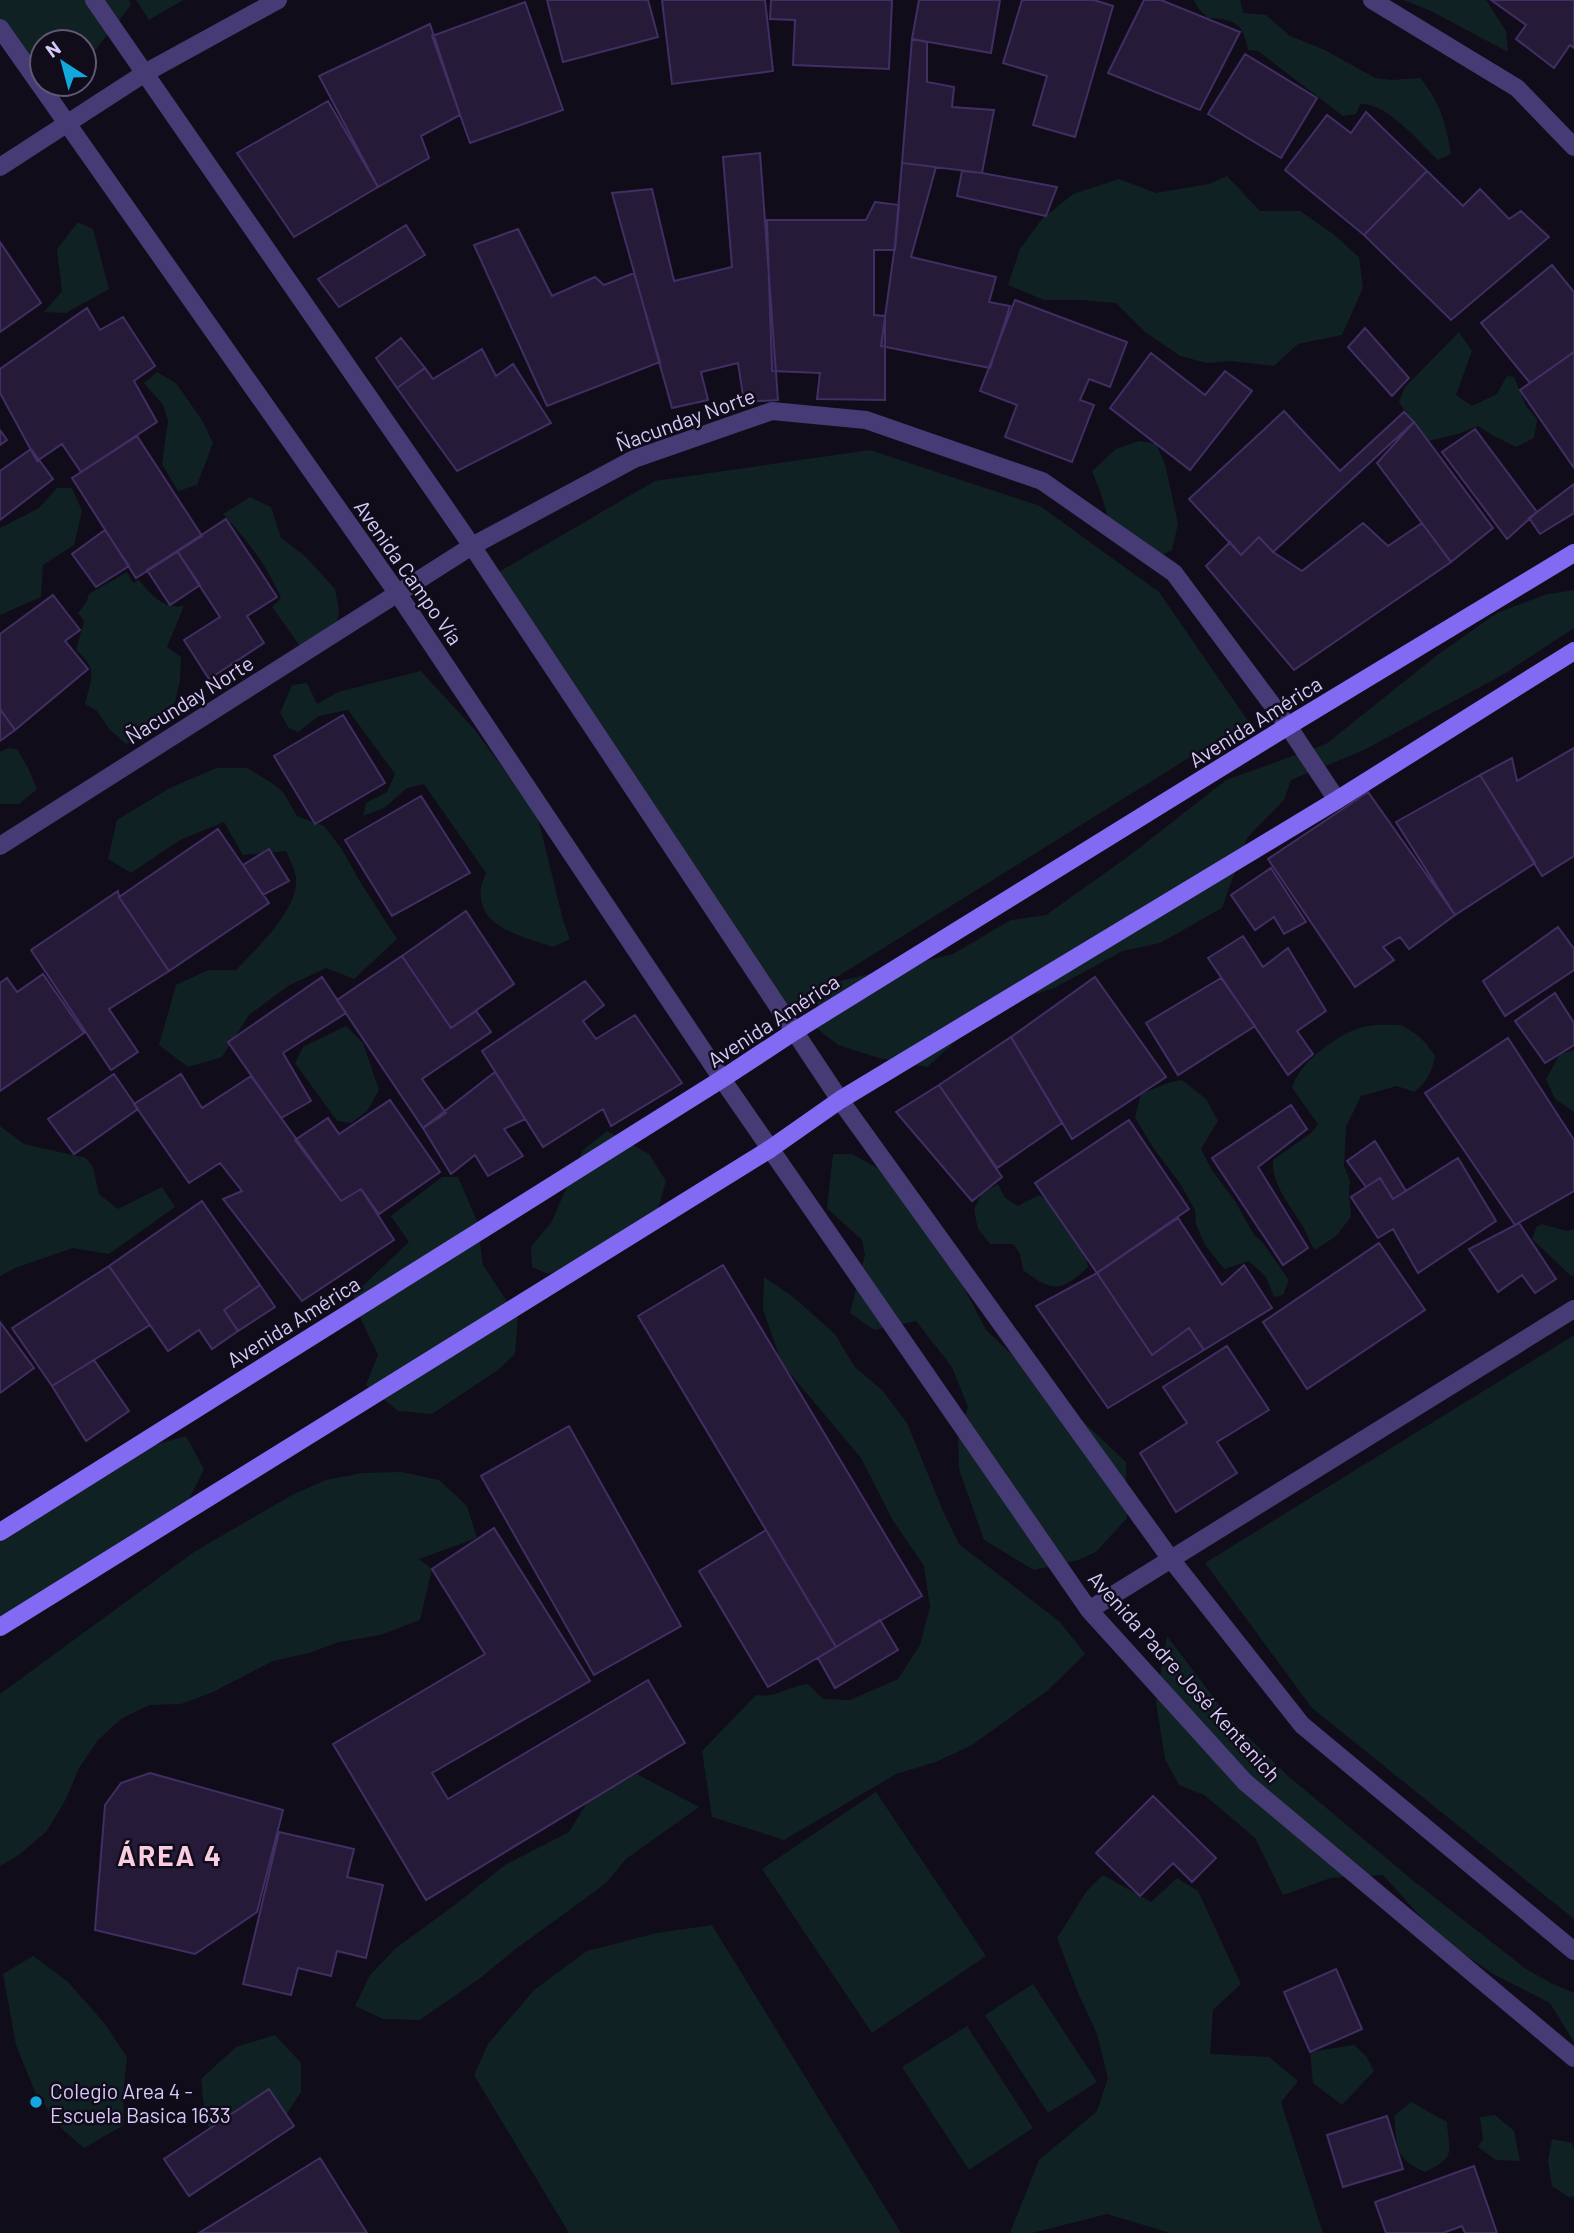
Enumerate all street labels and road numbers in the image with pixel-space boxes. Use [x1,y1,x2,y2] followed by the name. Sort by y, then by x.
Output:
[612,382,758,456] street label: Ñacunday Norte
[350,495,468,649] street label: Avenida Campo Vía
[120,650,258,748] street label: Ñacunday Norte
[1184,670,1326,772] street label: Avenida América
[703,968,843,1072] street label: Avenida América
[222,1270,364,1372] street label: Avenida América
[1084,1565,1286,1787] street label: Avenida Padre José Kentenich

